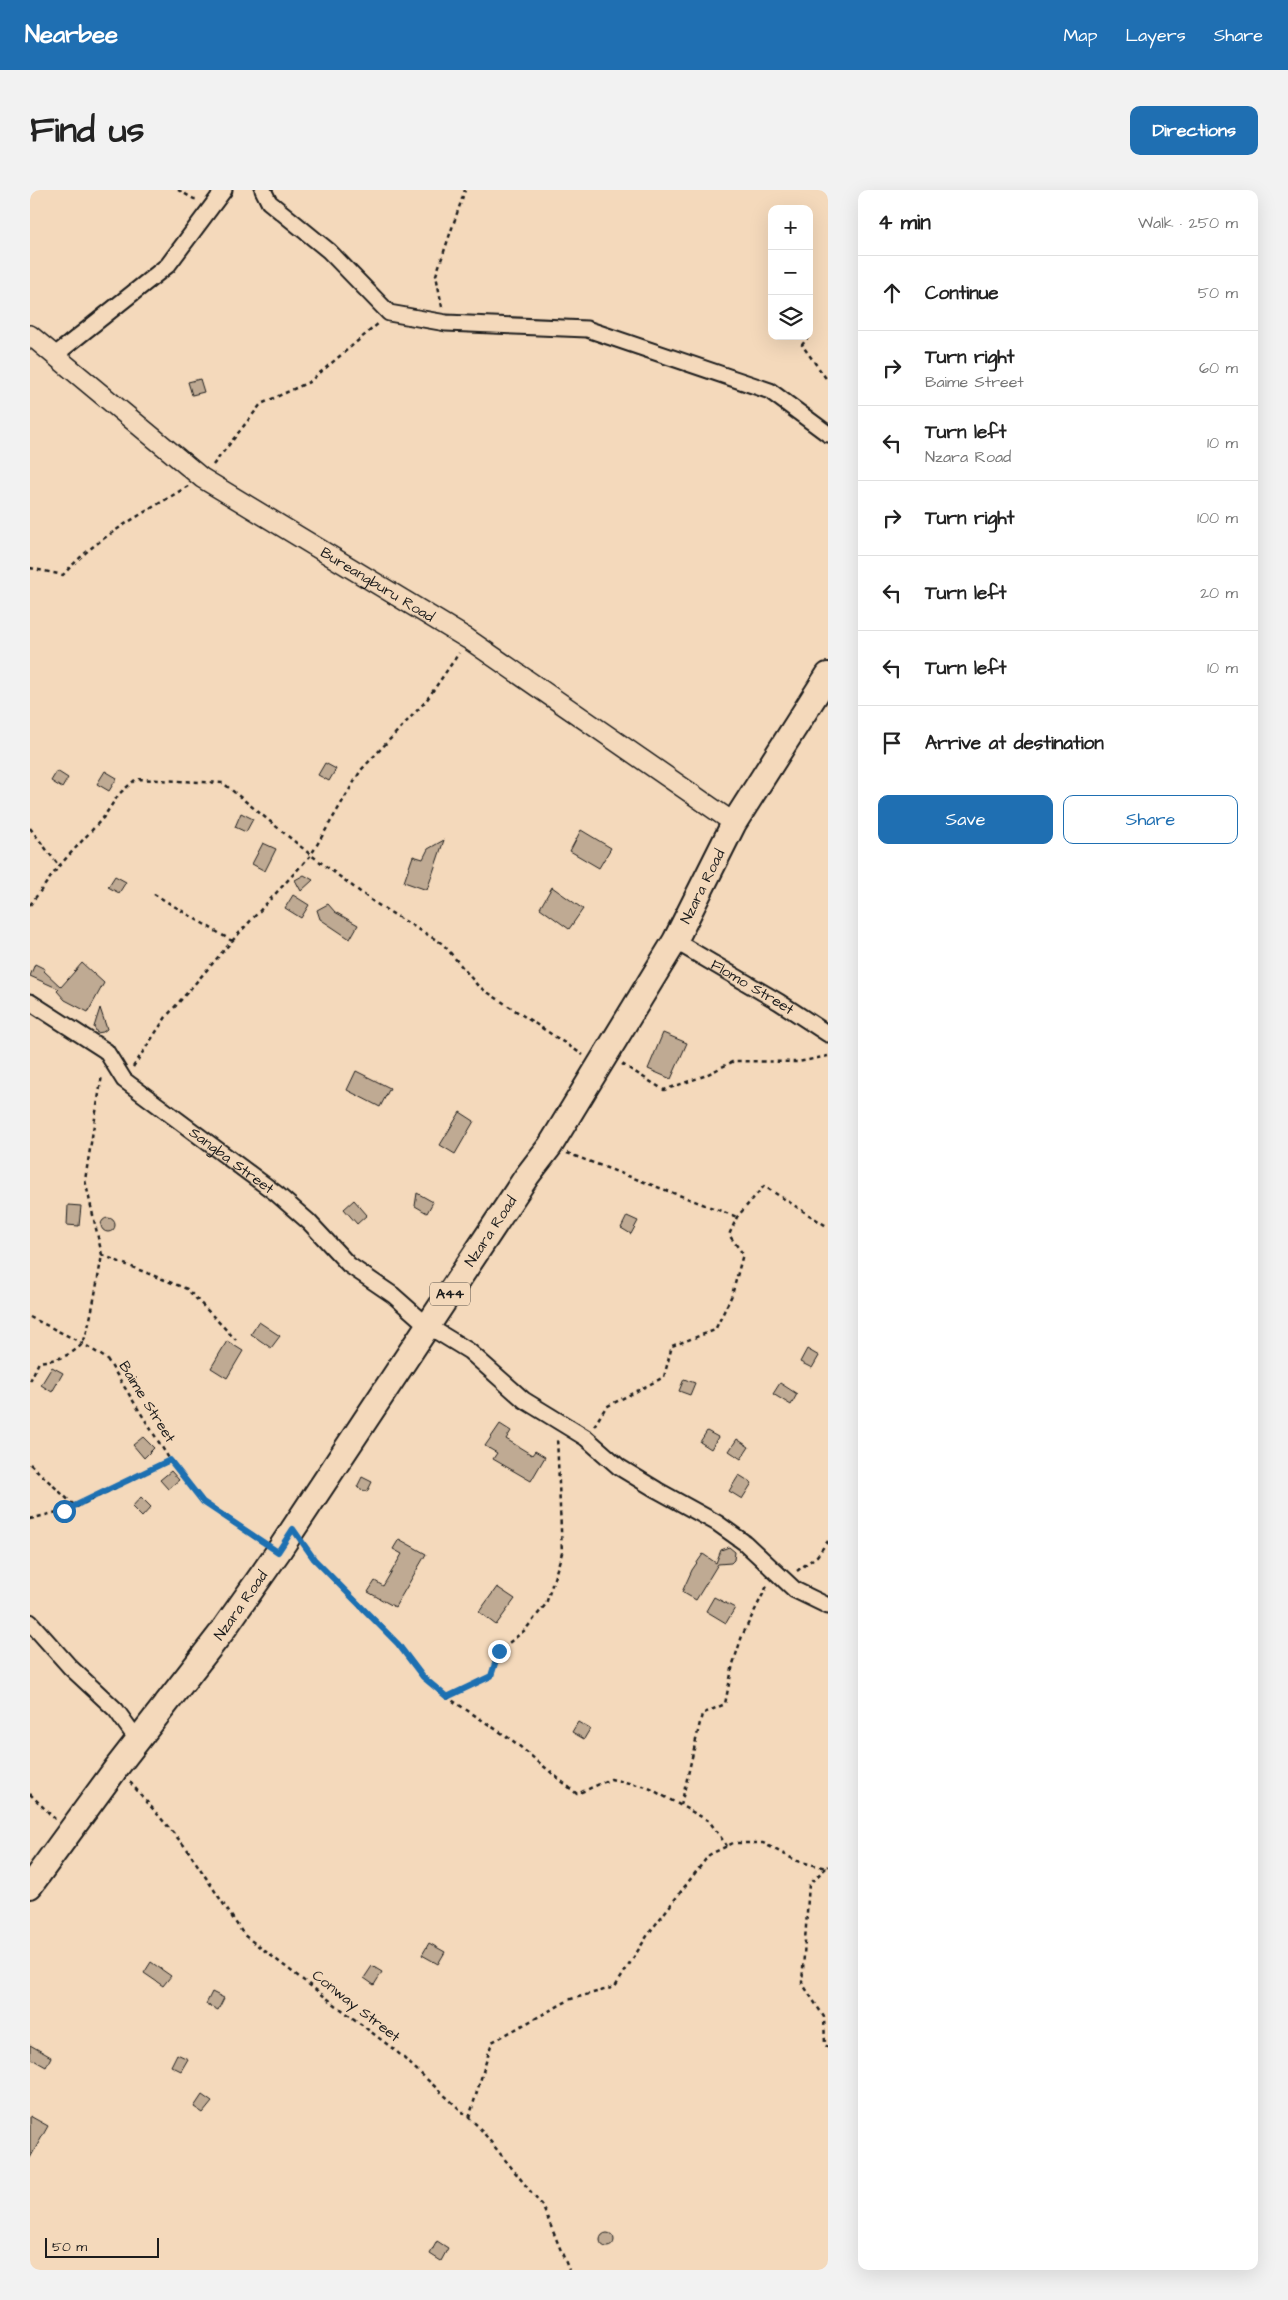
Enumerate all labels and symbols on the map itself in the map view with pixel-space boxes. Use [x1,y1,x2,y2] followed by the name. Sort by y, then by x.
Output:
[317,542,439,627] street label: Bureangburu Road
[675,845,730,927] street label: Nzara Road
[707,954,798,1020] street label: Flomo Street
[185,1122,279,1199] street label: Sangba Street
[459,1191,522,1271] street label: Nzara Road
[430,1282,470,1306] road number: A44
[114,1357,180,1447] street label: Baime Street
[53,1500,76,1523] route start
[209,1566,273,1645] street label: Nzara Road
[488,1640,511,1663] route end
[307,1965,405,2048] street label: Conway Street
[45,2235,159,2258] scale bar

